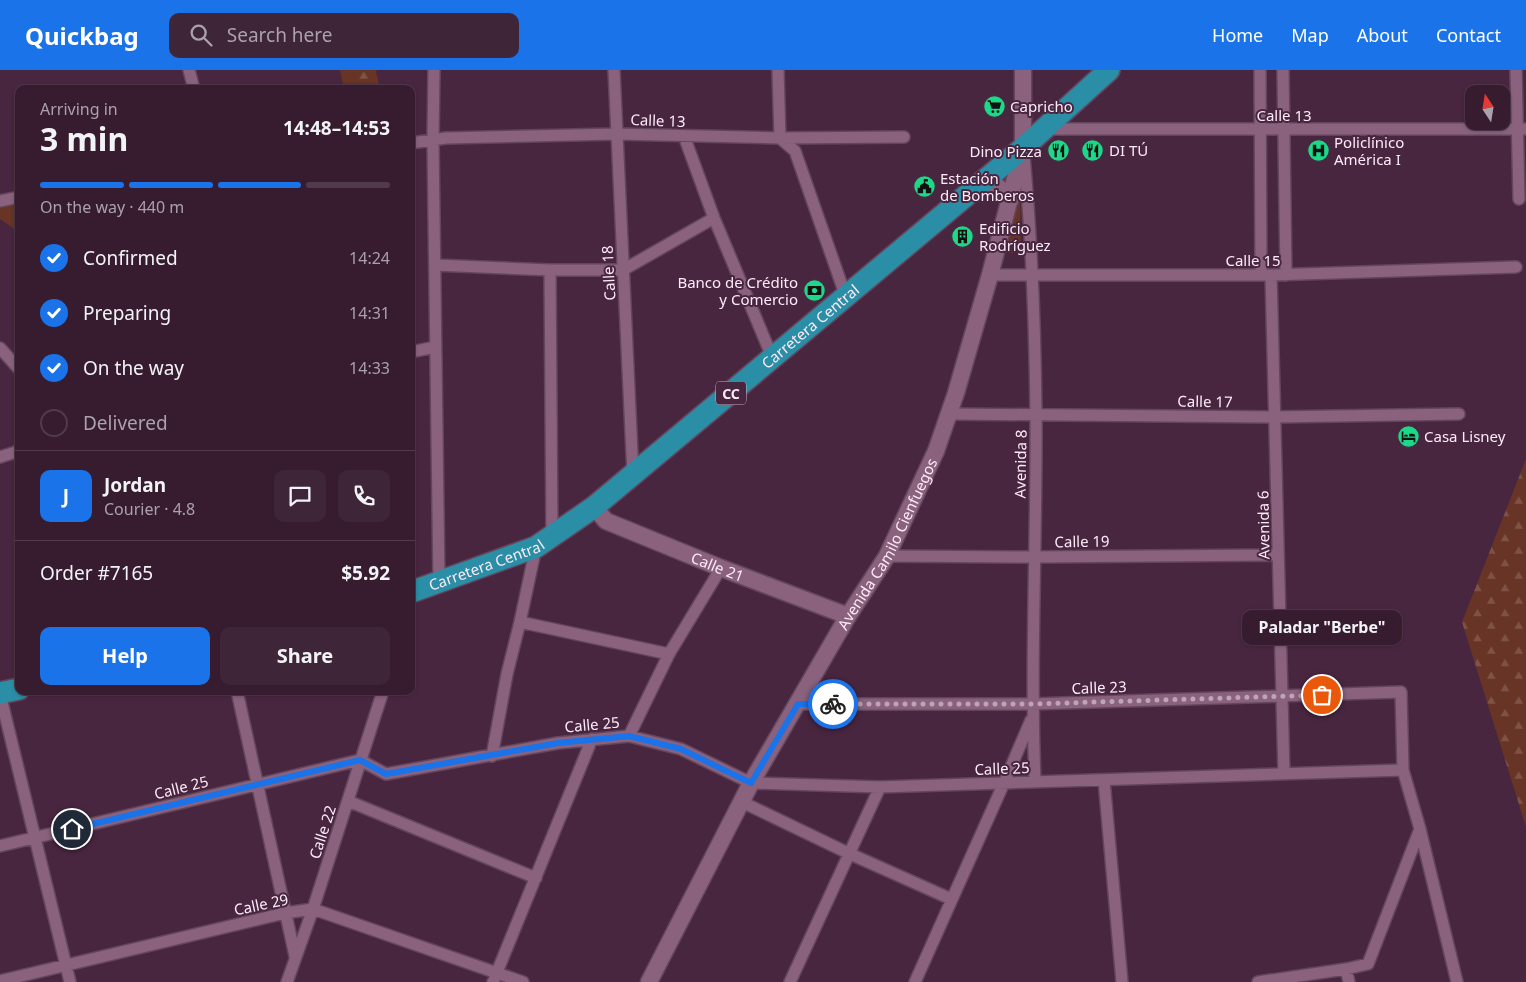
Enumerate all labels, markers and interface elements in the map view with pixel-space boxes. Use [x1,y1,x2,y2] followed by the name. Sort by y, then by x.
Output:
[169,13,519,58] search box
[25,19,139,52] text: Quickbag
[187,21,215,49] icon: search
[227,22,332,48] text: Search here
[1212,23,1263,47] text: Home
[1291,23,1329,47] text: Map
[1357,23,1408,47] text: About
[1436,23,1501,47] text: Contact
[1465,85,1510,130] north arrow
[1465,85,1510,130] map controls
[982,94,1006,118] supermarket icon: Capricho
[1010,96,1073,116] place label: Capricho
[40,98,118,120] text: Arriving in
[1256,105,1312,125] street label: Calle 13
[630,109,686,131] street label: Calle 13
[283,115,390,141] text: 14:48–14:53
[40,117,128,160] text: 3 min
[1334,132,1404,169] place label: Policlínico América I
[1081,138,1105,162] restaurant icon: DI TÚ
[1046,139,1070,163] restaurant icon: Dino Pizza
[1306,139,1330,163] hospital icon: Policlínico América I
[1109,140,1148,160] place label: DI TÚ
[969,141,1042,161] place label: Dino Pizza
[940,168,1034,205] place label: Estación de Bomberos
[912,175,936,199] public building icon: Estación de Bomberos
[40,196,184,218] text: On the way · 440 m
[979,218,1051,255] place label: Edificio Rodríguez
[951,225,975,249] building icon: Edificio Rodríguez
[40,244,68,272] icon: check
[83,245,178,271] text: Confirmed
[597,245,619,301] street label: Calle 18
[349,247,390,269] text: 14:24
[1225,250,1281,270] street label: Calle 15
[677,272,798,309] place label: Banco de Crédito y Comercio
[802,279,826,303] bank icon: Banco de Crédito y Comercio
[757,280,863,373] street label: Carretera Central
[40,299,68,327] icon: check
[83,300,171,326] text: Preparing
[349,302,390,324] text: 14:31
[40,354,68,382] icon: check
[83,355,184,381] text: On the way
[349,357,390,379] text: 14:33
[716,382,746,404] road number: CC
[1177,391,1233,411] street label: Calle 17
[83,410,168,436] text: Delivered
[1396,424,1420,448] hotel icon: Casa Lisney
[1424,426,1506,446] place label: Casa Lisney
[1009,429,1031,499] street label: Avenida 8
[832,455,941,633] street label: Avenida Camilo Cienfuegos
[274,470,326,522] button: chat
[338,470,390,522] button: phone
[104,472,166,498] text: Jordan
[63,483,69,509] text: J
[1252,490,1274,560] street label: Avenida 6
[104,498,195,520] text: Courier · 4.8
[1054,531,1110,551] street label: Calle 19
[426,534,548,595] street label: Carretera Central
[688,547,747,586] street label: Calle 21
[40,560,153,586] text: Order #7165
[341,560,390,586] text: $5.92
[1242,610,1402,645] callout: Paladar "Berbe"
[1258,616,1386,638] text: Paladar "Berbe"
[40,627,210,685] button: Help
[220,627,390,685] button: Share
[1301,674,1343,716] pin
[1071,676,1127,698] street label: Calle 23
[808,679,858,729] courier
[1308,681,1336,709] icon: bag
[819,690,847,718] icon: bike
[564,712,620,736] street label: Calle 25
[974,757,1030,779] street label: Calle 25
[152,771,210,803] street label: Calle 25
[304,803,340,861] street label: Calle 22
[51,808,93,850] pin
[58,815,86,843] icon: home
[232,888,290,920] street label: Calle 29

